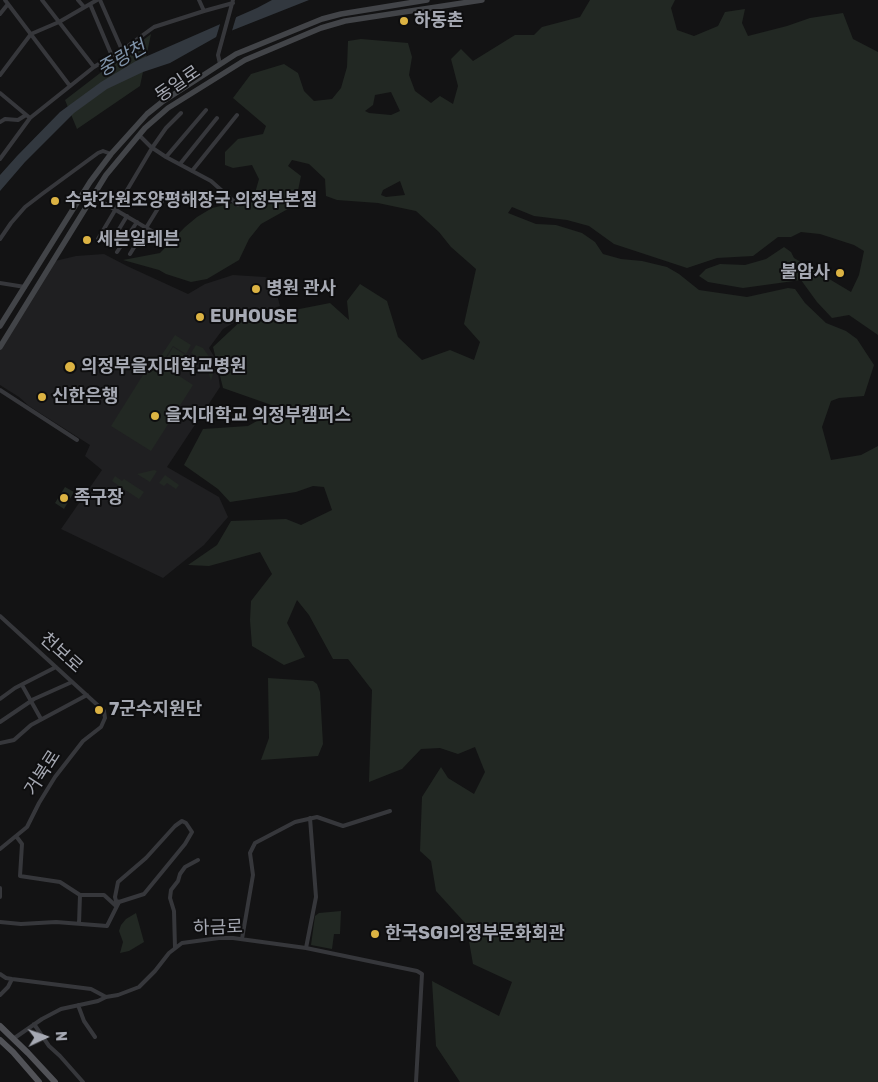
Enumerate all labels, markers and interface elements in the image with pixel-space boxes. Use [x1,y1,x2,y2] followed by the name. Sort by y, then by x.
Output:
[414,10,464,32] place label: 하동촌
[398,15,410,27] marker: 하동촌
[94,36,150,82] water label: 중랑천
[151,61,205,107] street label: 동일로
[65,190,317,212] place label: 수랏간원조양평해장국 의정부본점
[49,195,61,207] marker: 수랏간원조양평해장국 의정부본점
[97,229,180,251] place label: 세븐일레븐
[81,234,93,246] marker: 세븐일레븐
[780,262,830,284] place label: 불암사
[834,267,846,279] marker: 불암사
[266,278,336,300] place label: 병원 관사
[250,283,262,295] marker: 병원 관사
[210,306,297,328] place label: EUHOUSE
[194,311,206,323] marker: EUHOUSE
[81,356,247,378] place label: 의정부을지대학교병원
[63,360,77,374] marker: 의정부을지대학교병원
[52,386,118,408] place label: 신한은행
[36,391,48,403] marker: 신한은행
[165,405,351,427] place label: 을지대학교 의정부캠퍼스
[149,410,161,422] marker: 을지대학교 의정부캠퍼스
[74,487,124,509] place label: 족구장
[58,492,70,504] marker: 족구장
[35,628,87,678] street label: 천보로
[109,699,202,721] place label: 7군수지원단
[93,704,105,716] marker: 7군수지원단
[20,746,66,800] street label: 거북로
[193,916,243,940] street label: 하금로
[385,923,565,945] place label: 한국SGI의정부문화회관
[369,928,381,940] marker: 한국SGI의정부문화회관
[20,1012,70,1062] north arrow
[52,1031,69,1042] text: N

